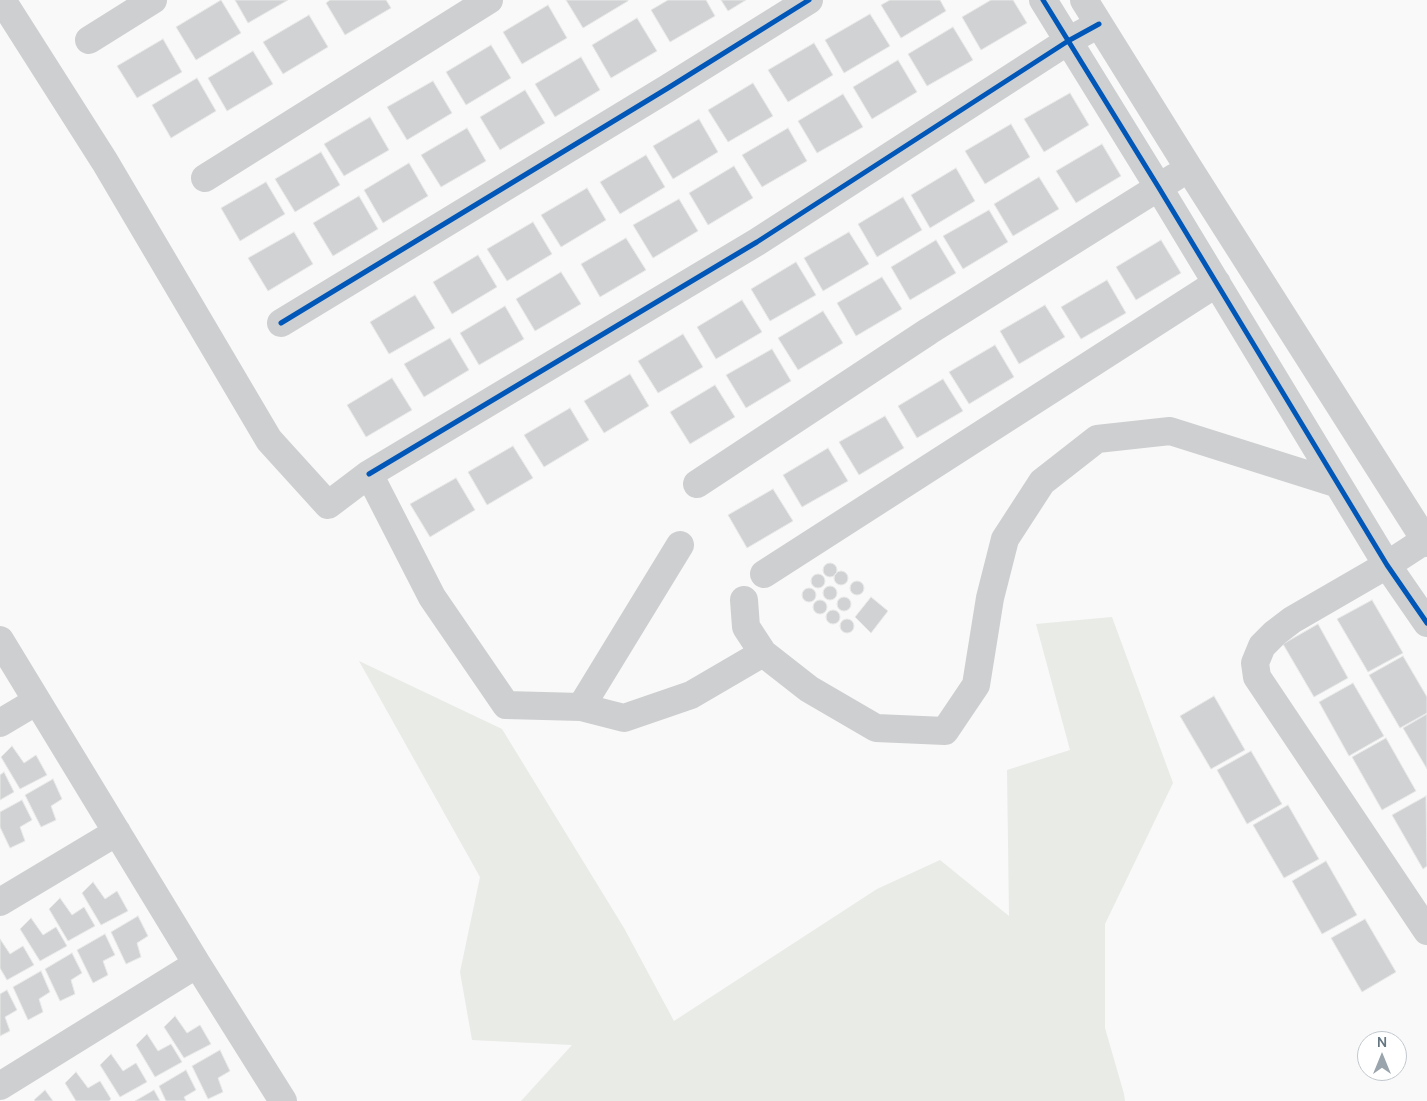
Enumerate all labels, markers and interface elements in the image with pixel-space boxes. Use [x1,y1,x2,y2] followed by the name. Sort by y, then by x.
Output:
[1357,1031,1407,1081] north arrow
[1377,1032,1387,1051] text: N

